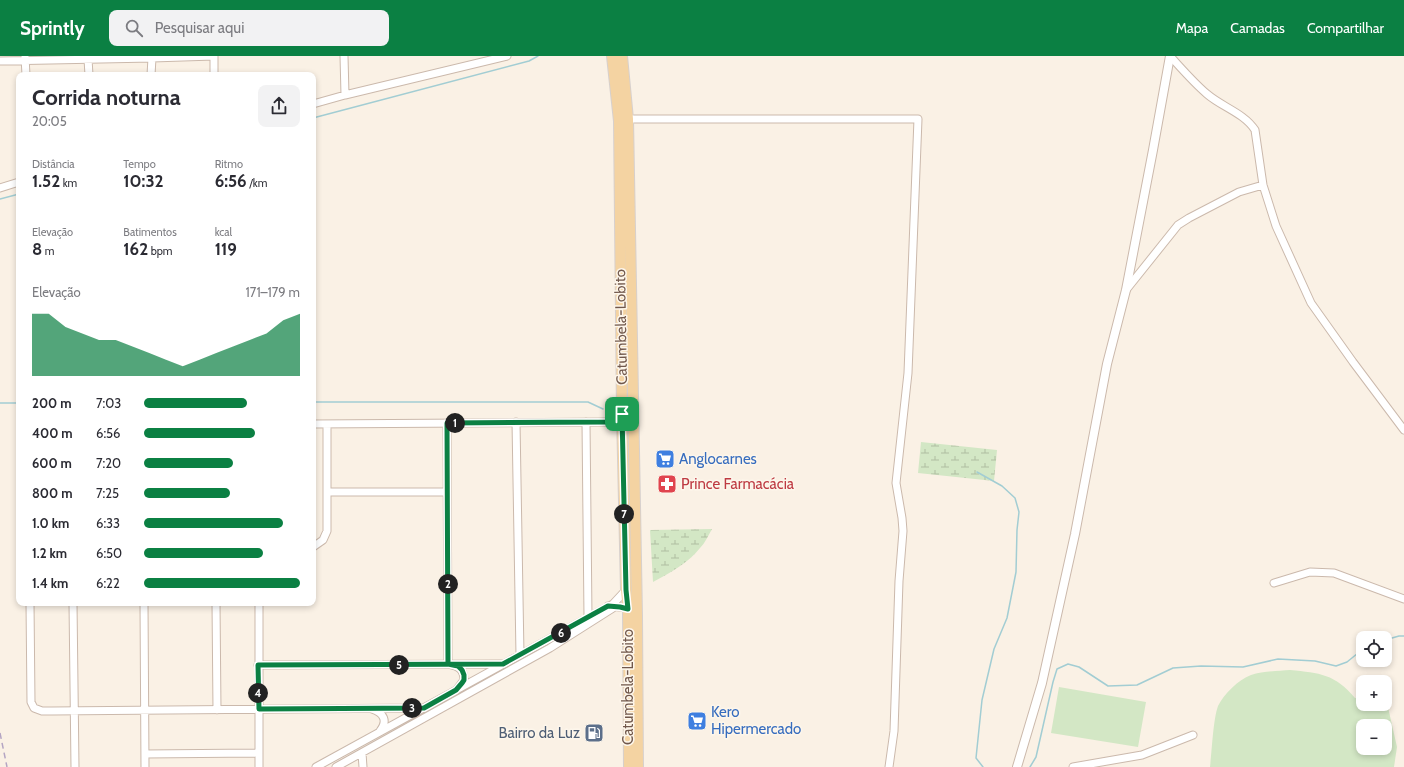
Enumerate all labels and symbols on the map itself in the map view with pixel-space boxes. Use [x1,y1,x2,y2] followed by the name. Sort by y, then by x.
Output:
[611,269,631,385] street label: Catumbela-Lobito
[605,397,639,431] pin
[445,413,465,433] pin: 1
[654,448,676,470] supermarket icon: Anglocarnes
[679,450,757,468] place label: Anglocarnes
[656,473,678,495] pharmacy icon: Prince Farmacácia
[681,475,795,493] place label: Prince Farmacácia
[614,504,634,524] pin: 7
[438,574,458,594] pin: 2
[551,623,571,643] pin: 6
[619,629,637,745] street label: Catumbela-Lobito
[389,655,409,675] pin: 5
[248,683,268,703] pin: 4
[402,698,422,718] pin: 3
[711,703,801,738] place label: Kero Hipermercado
[686,710,708,732] supermarket icon: Kero Hipermercado
[583,722,605,744] fuel station icon: Bairro da Luz
[499,724,580,742] place label: Bairro da Luz

